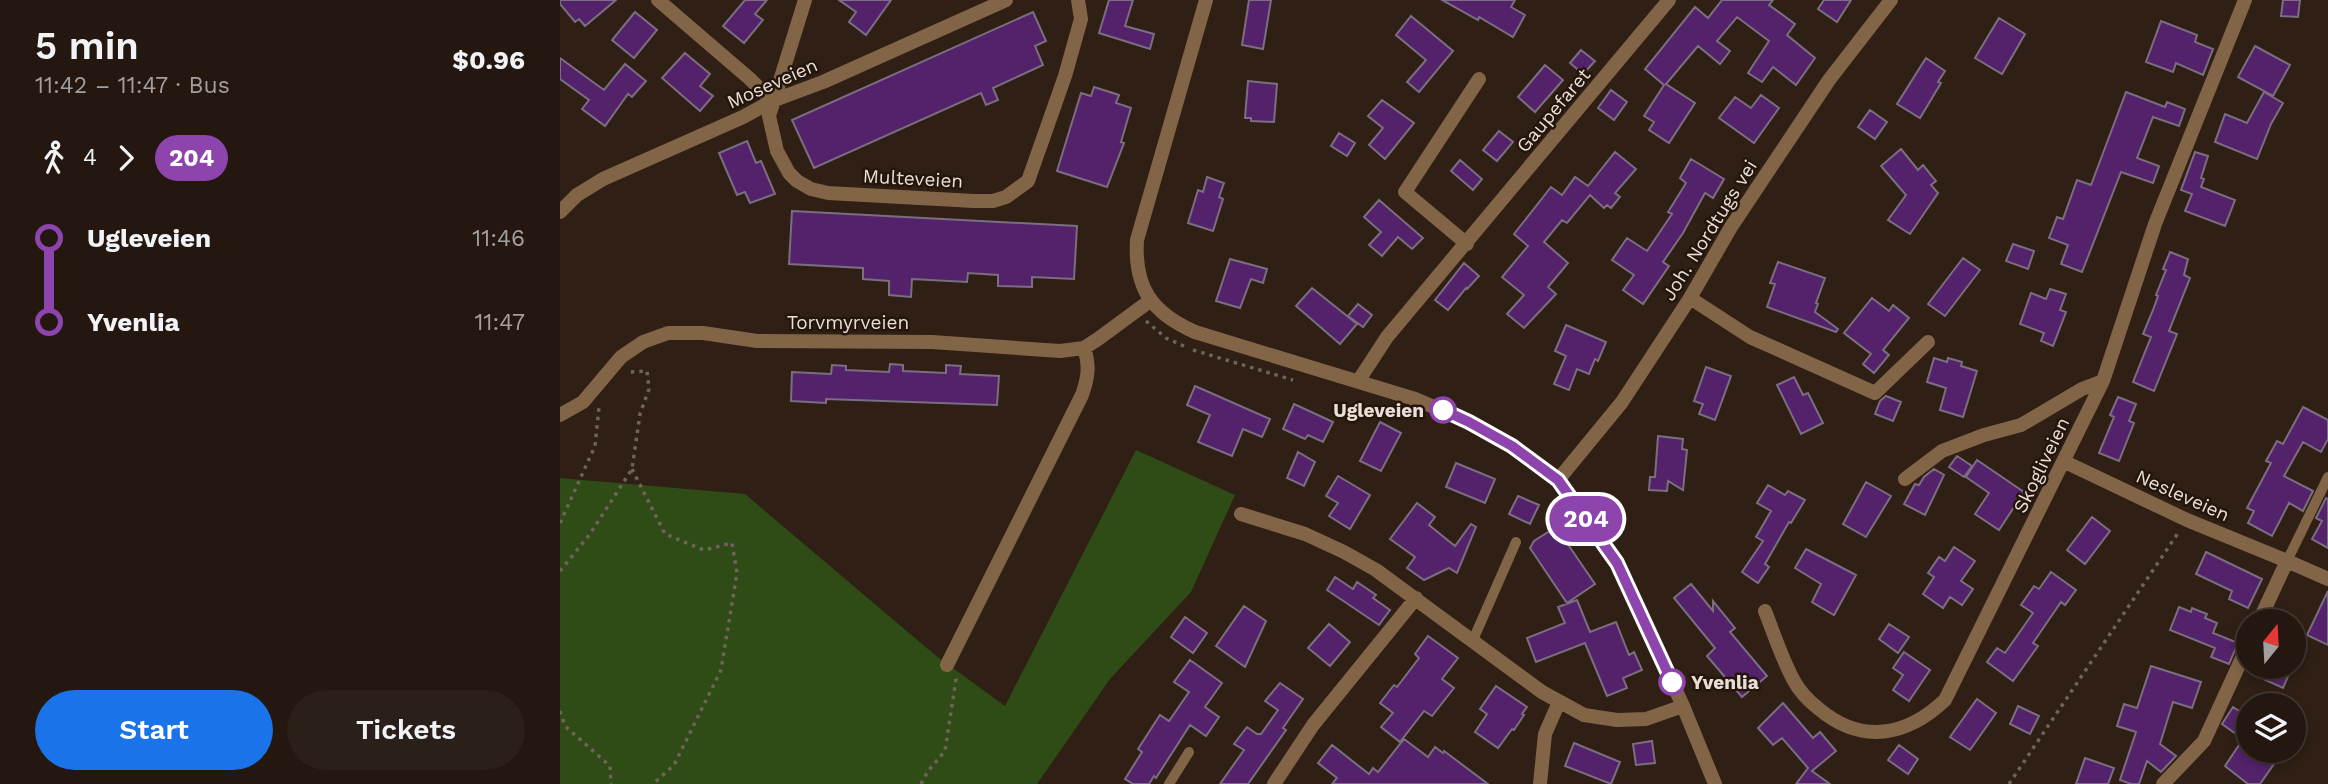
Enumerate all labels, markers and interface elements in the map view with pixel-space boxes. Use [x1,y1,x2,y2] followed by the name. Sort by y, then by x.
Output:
[35,24,139,68] text: 5 min
[452,45,525,75] text: $0.96
[723,53,821,114] street label: Moseveien
[1512,64,1595,157] street label: Gaupefaret
[35,72,230,99] text: 11:42 – 11:47 · Bus
[35,139,73,177] icon: walk
[107,139,145,177] icon: forward
[83,144,97,171] text: 4
[169,144,214,172] text: 204
[1657,156,1762,305] street label: Joh. Nordtugs vei
[862,164,964,193] street label: Multeveien
[87,223,211,253] text: Ugleveien
[472,225,525,252] text: 11:46
[87,307,180,337] text: Yvenlia
[474,309,525,336] text: 11:47
[787,311,909,334] street label: Torvmyrveien
[1430,397,1456,423] marker: Ugleveien
[1333,399,1424,422] place label: Ugleveien
[2008,414,2074,517] street label: Skogliveien
[2132,465,2233,526] street label: Nesleveien
[1546,496,1626,542] line badge: 204
[1563,505,1609,533] text: 204
[2236,609,2306,679] north arrow
[2236,609,2306,763] map controls
[1659,669,1685,695] marker: Yvenlia
[1691,671,1759,694] place label: Yvenlia
[35,690,273,770] button: Start
[287,690,525,770] button: Tickets
[2236,693,2306,763] button: layers

